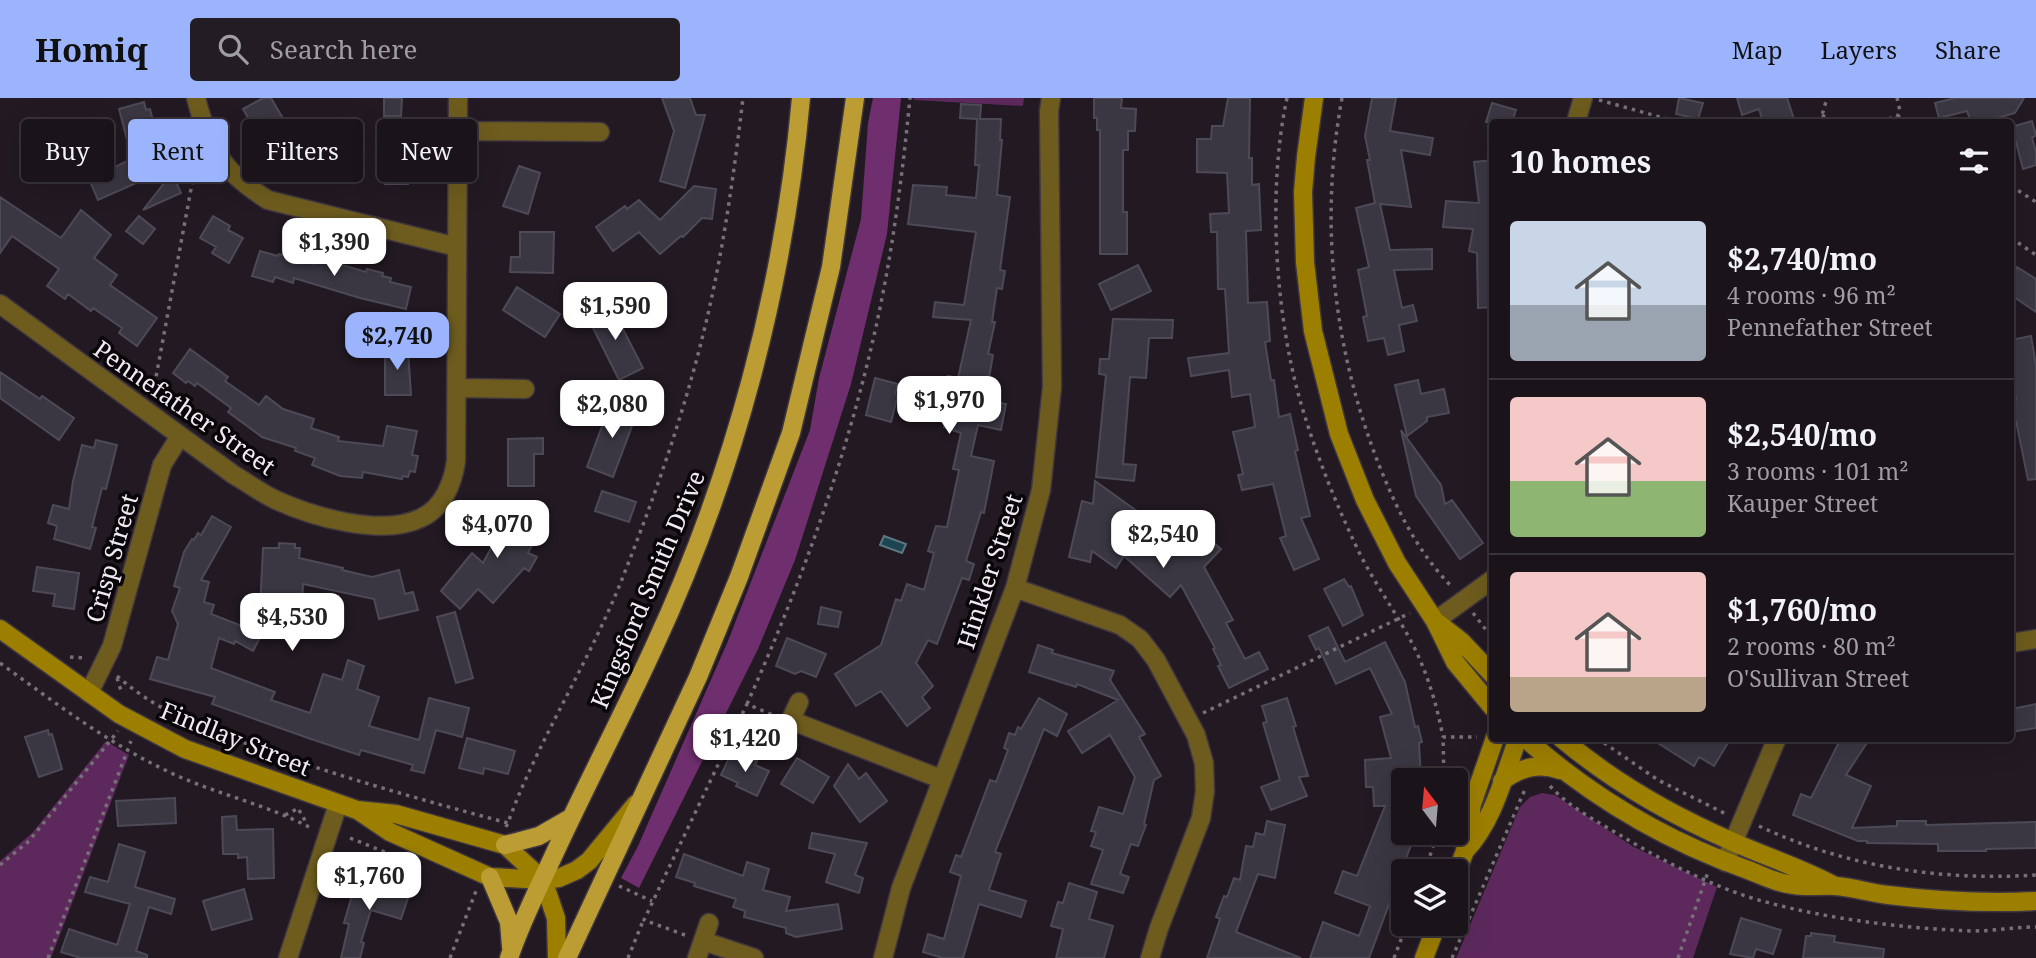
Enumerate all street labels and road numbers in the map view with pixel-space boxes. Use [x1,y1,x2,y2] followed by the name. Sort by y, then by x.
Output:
[88,332,282,482] street label: Pennefather Street
[582,465,712,713] street label: Kingsford Smith Drive
[948,489,1030,653] street label: Hinkler Street
[77,490,145,626] street label: Crisp Street
[156,693,316,783] street label: Findlay Street

